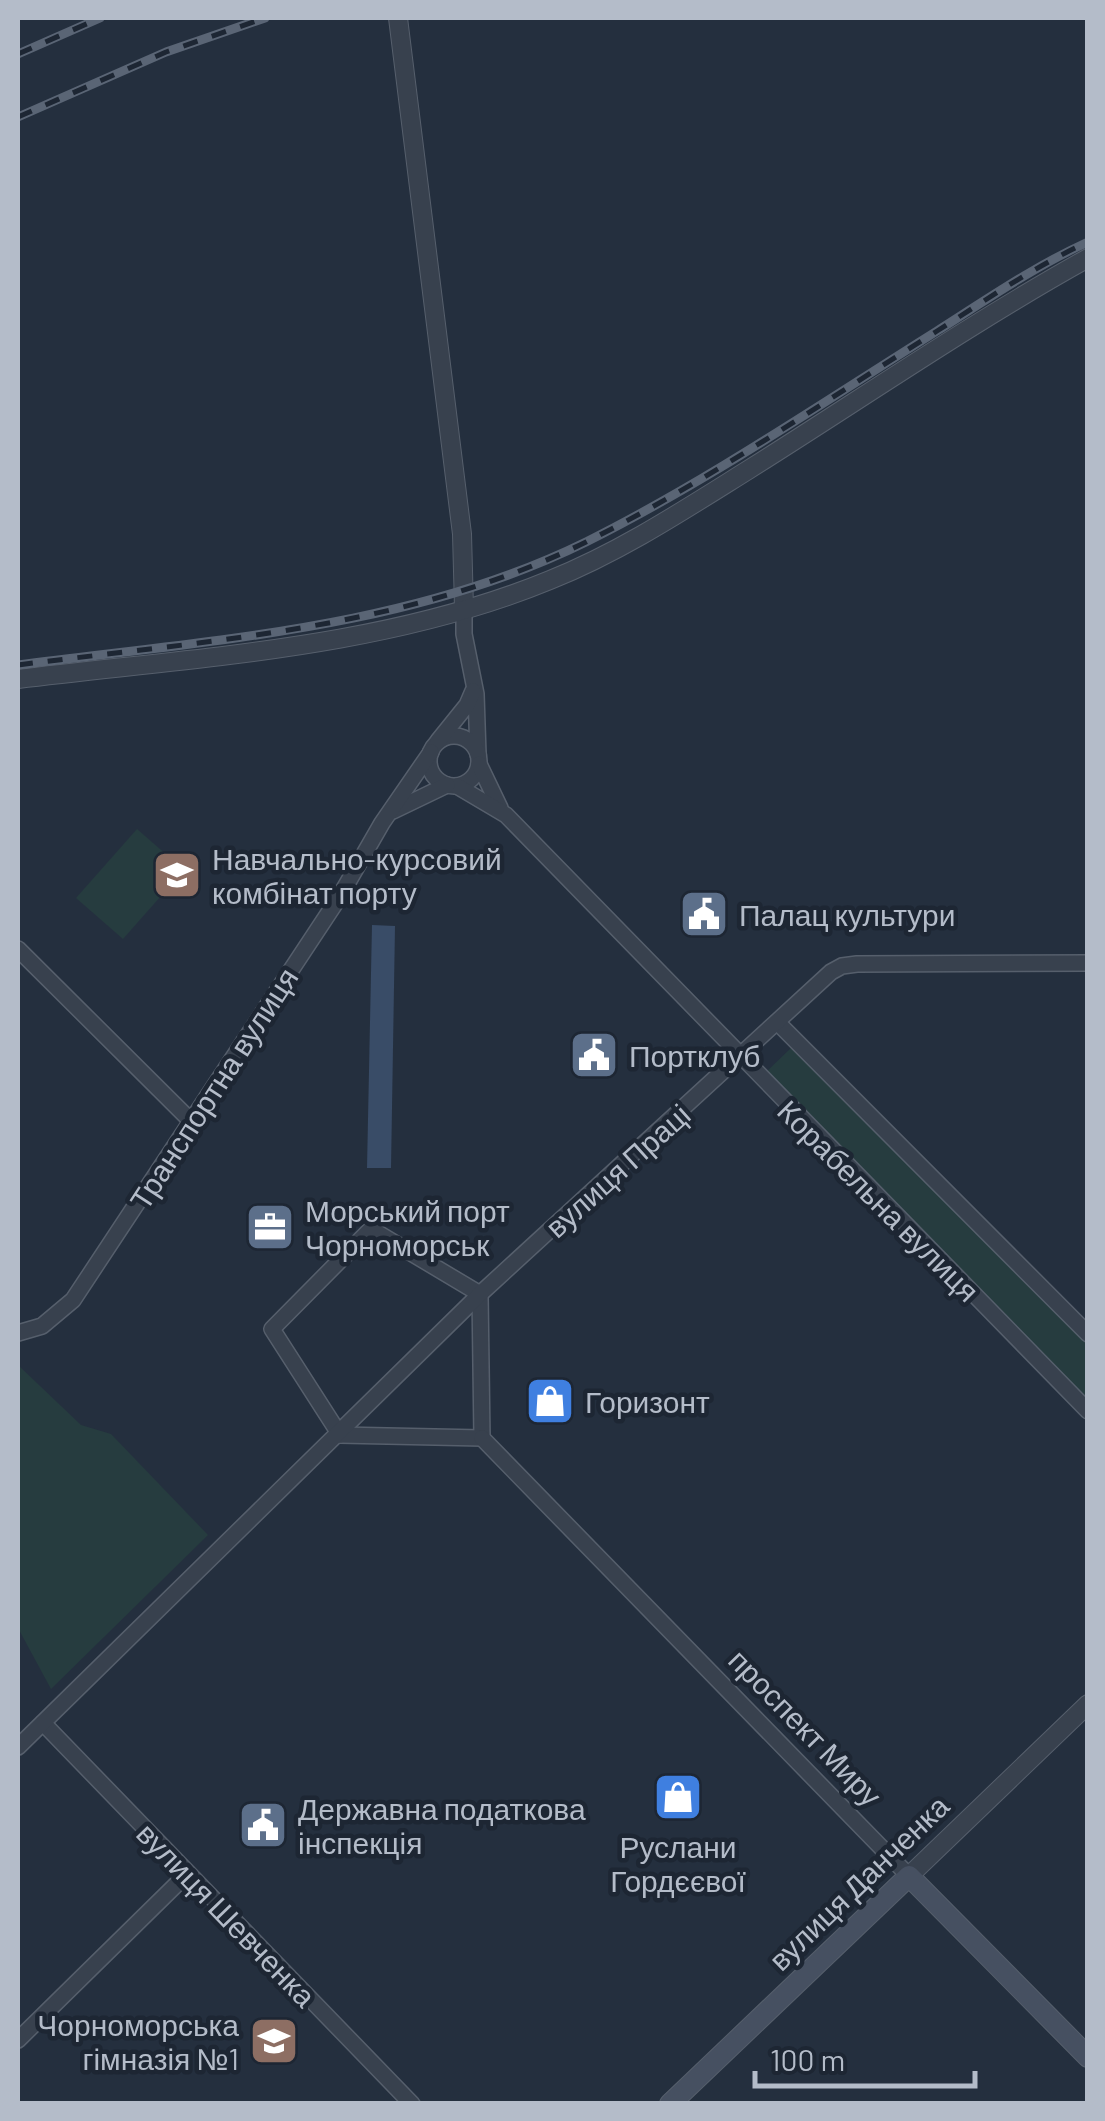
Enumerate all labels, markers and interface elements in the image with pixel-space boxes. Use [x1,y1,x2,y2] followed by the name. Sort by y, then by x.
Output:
[212,840,502,910] place label: Навчально-курсовий комбінат порту
[151,849,203,901] school or university icon: Навчально-курсовий комбінат порту
[678,888,730,940] public building icon: Палац культури
[739,896,955,932] place label: Палац культури
[121,960,305,1216] street label: Транспортна вулиця
[568,1029,620,1081] public building icon: Портклуб
[629,1037,761,1073] place label: Портклуб
[771,1092,987,1308] street label: Корабельна вулиця
[537,1096,697,1244] street label: вулиця Праці
[305,1192,510,1262] place label: Морський порт Чорноморськ
[244,1201,296,1253] office icon: Морський порт Чорноморськ
[524,1375,576,1427] shop icon: Горизонт
[585,1383,710,1419] place label: Горизонт
[722,1641,890,1813] street label: проспект Миру
[652,1771,704,1823] shop icon: Руслани Гордєєвої
[761,1787,956,1977] street label: вулиця Данченка
[298,1790,586,1860] place label: Державна податкова інспекція
[237,1799,289,1851] public building icon: Державна податкова інспекція
[130,1815,324,2014] street label: вулиця Шевченка
[610,1828,746,1898] place label: Руслани Гордєєвої
[37,2006,239,2076] place label: Чорноморська гімназія №1
[248,2015,300,2067] school or university icon: Чорноморська гімназія №1
[755,2026,975,2088] scale bar
[770,2041,845,2077] text: 100 m

